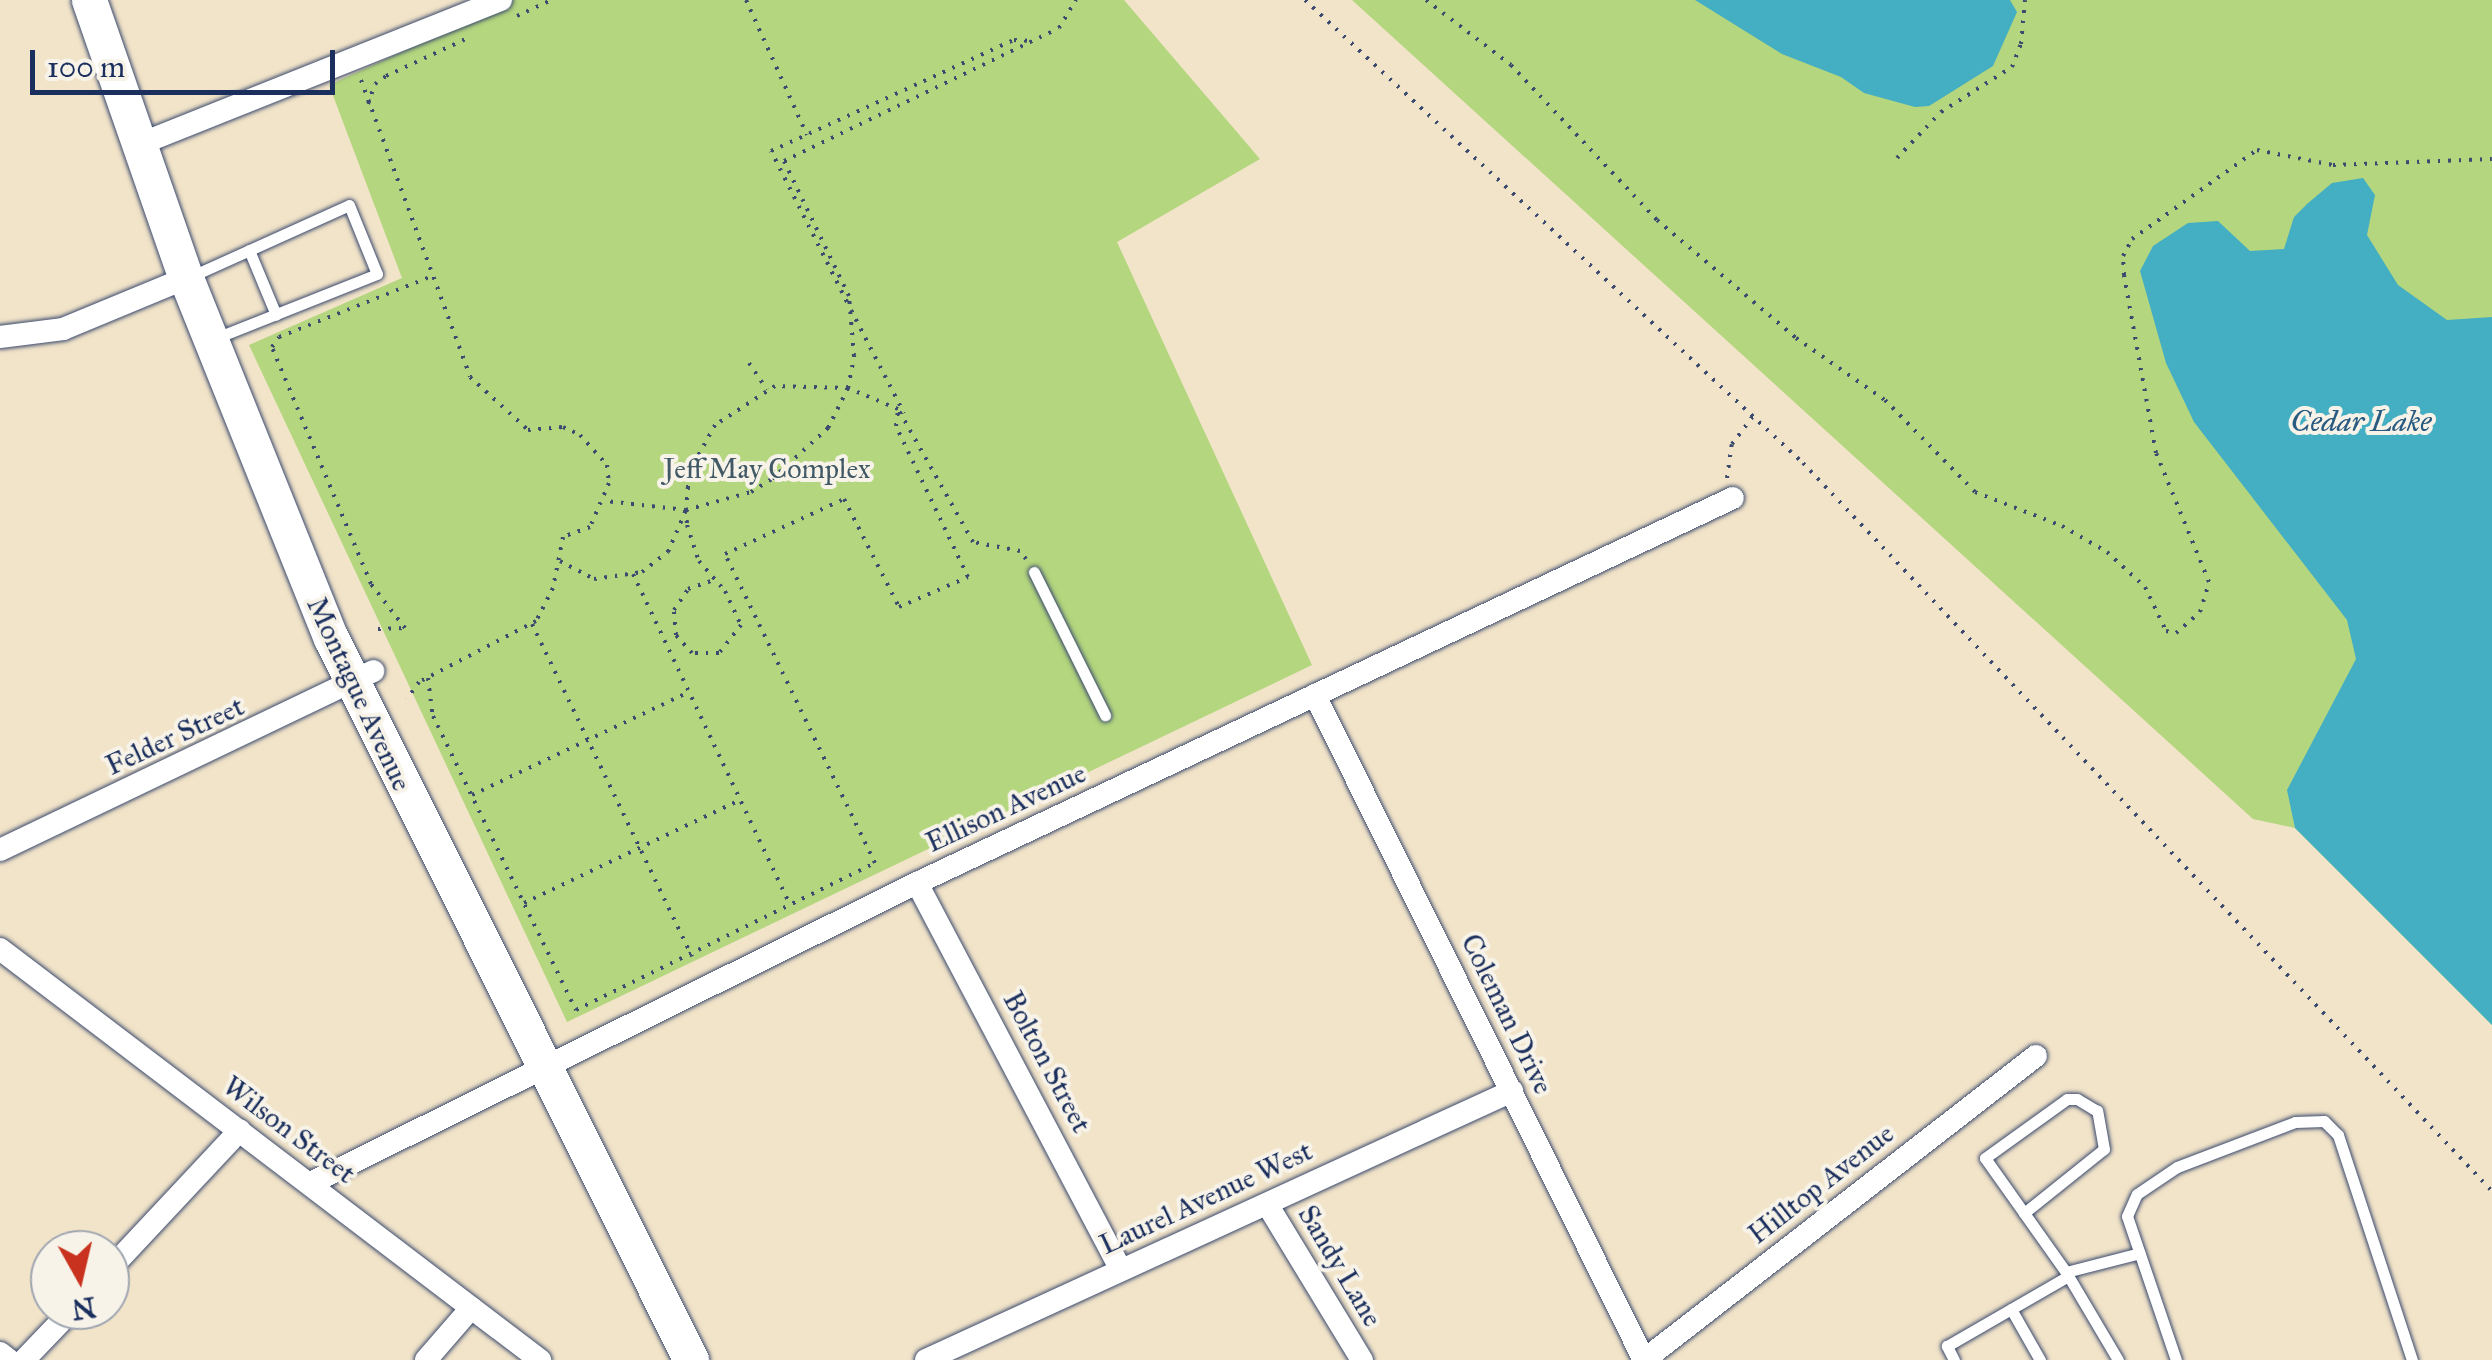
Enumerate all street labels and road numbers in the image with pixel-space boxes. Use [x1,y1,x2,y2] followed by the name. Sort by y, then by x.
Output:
[299,592,419,796] street label: Montague Avenue
[101,689,249,783] street label: Felder Street
[921,756,1091,860] street label: Ellison Avenue
[1454,929,1560,1099] street label: Coleman Drive
[996,986,1098,1138] street label: Bolton Street
[216,1069,362,1191] street label: Wilson Street
[1742,1117,1900,1251] street label: Hilltop Avenue
[1095,1134,1317,1262] street label: Laurel Avenue West
[1291,1199,1389,1333] street label: Sandy Lane

